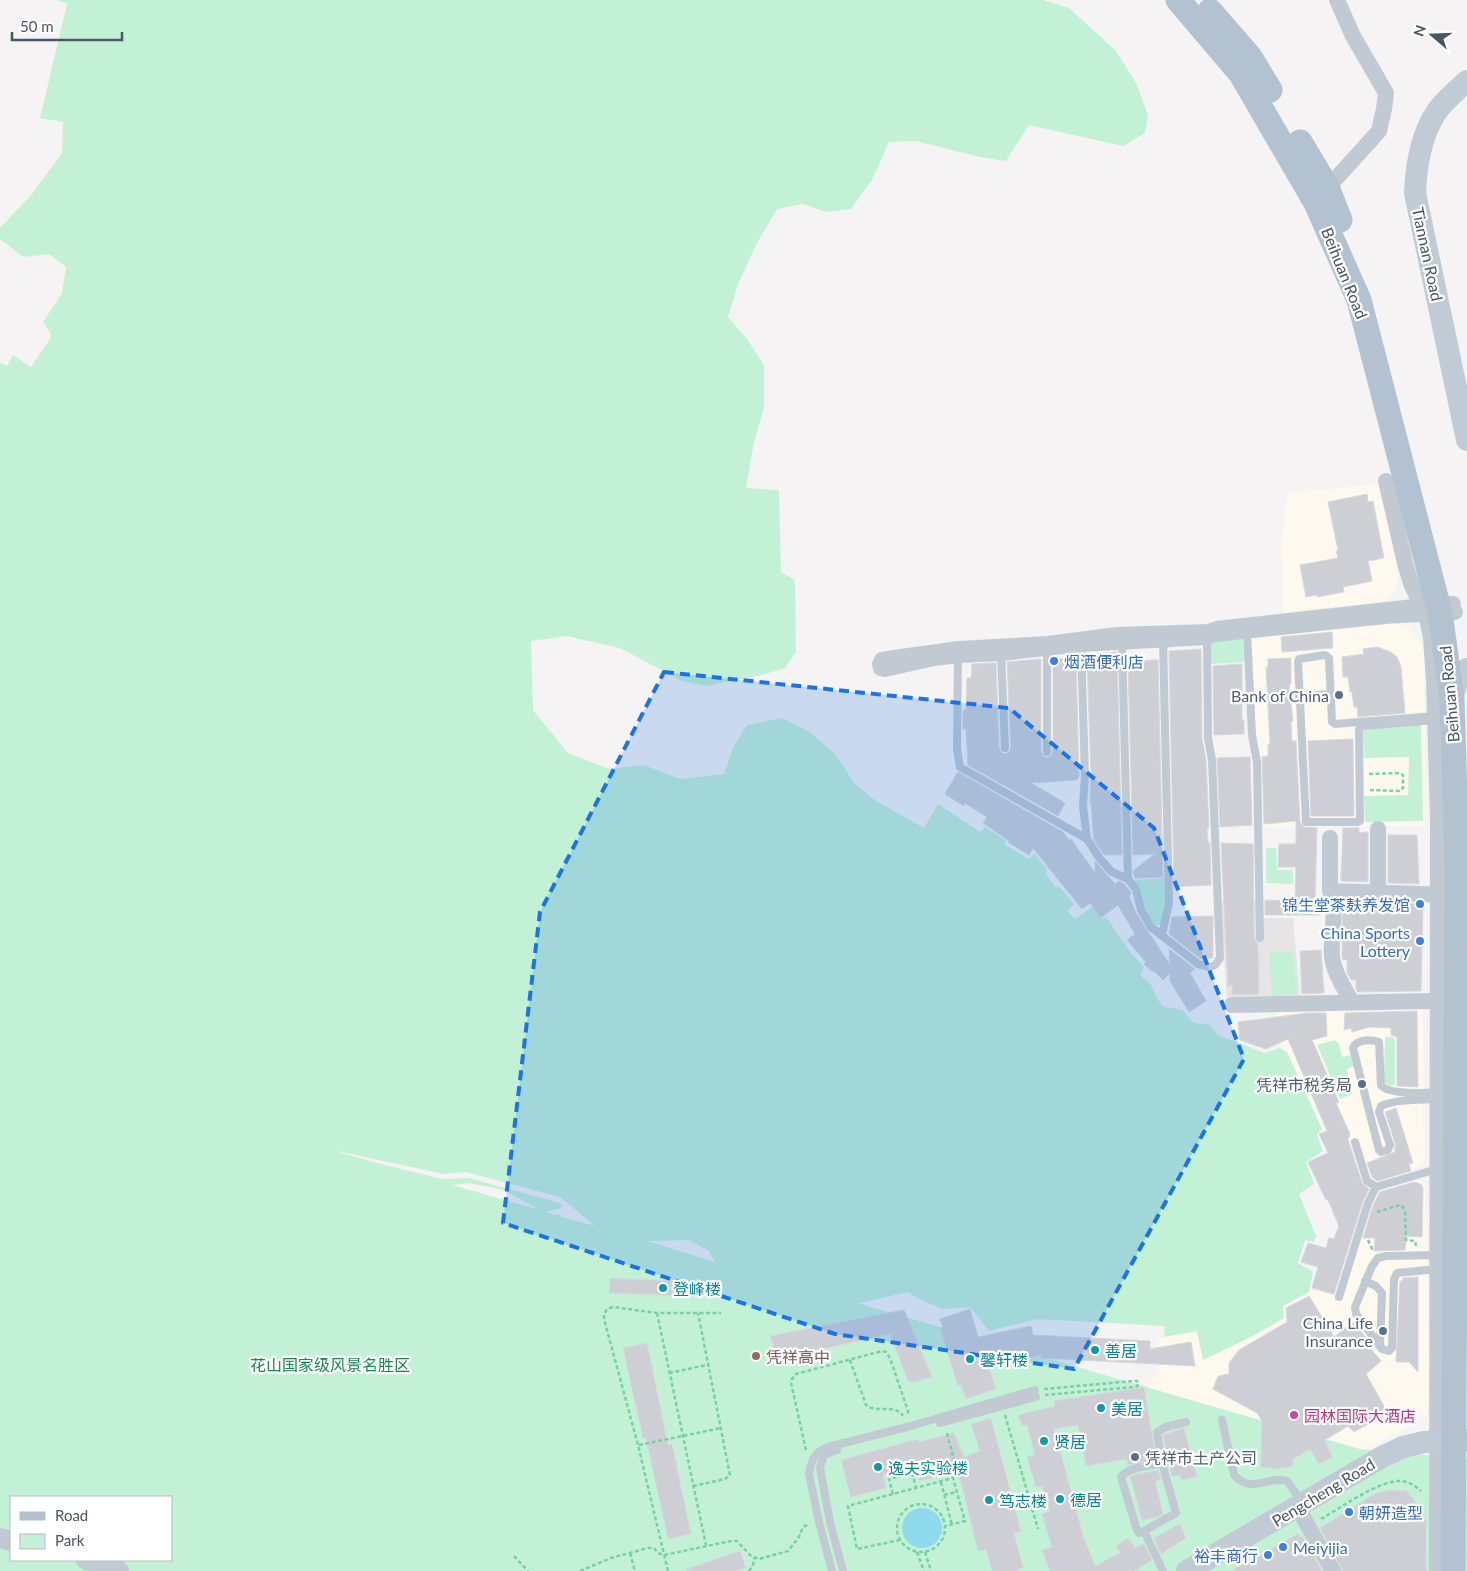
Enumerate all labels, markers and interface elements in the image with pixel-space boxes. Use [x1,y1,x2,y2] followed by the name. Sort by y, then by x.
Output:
[12,10,122,42] scale bar
[1407,10,1457,60] north arrow
[20,17,54,35] text: 50 m
[1409,23,1429,38] text: N
[1409,205,1447,303] street label: Tiannan Road
[1318,225,1372,321] street label: Beihuan Road
[1435,645,1463,743] street label: Beihuan Road
[1064,652,1144,671] place label: 烟酒便利店
[1048,655,1060,667] marker: 烟酒便利店
[1231,686,1329,705] place label: Bank of China
[1333,689,1345,701] marker: Bank of China
[1282,895,1410,914] place label: 锦生堂茶麸养发馆
[1414,898,1426,910] marker: 锦生堂茶麸养发馆
[1321,923,1411,960] place label: China Sports Lottery
[1414,935,1426,947] marker: China Sports Lottery
[1256,1075,1352,1094] place label: 凭祥市税务局
[1356,1078,1368,1090] marker: 凭祥市税务局
[673,1279,721,1298] place label: 登峰楼
[657,1282,669,1294] marker: 登峰楼
[1303,1313,1373,1350] place label: China Life Insurance
[1377,1325,1389,1337] marker: China Life Insurance
[1105,1341,1137,1360] place label: 善居
[1089,1344,1101,1356] marker: 善居
[766,1347,830,1366] place label: 凭祥高中
[750,1350,762,1362] marker: 凭祥高中
[980,1350,1028,1369] place label: 馨轩楼
[964,1353,976,1365] marker: 馨轩楼
[250,1355,410,1374] park label: 花山国家级风景名胜区
[1111,1399,1143,1418] place label: 美居
[1095,1402,1107,1414] marker: 美居
[1304,1406,1416,1425] place label: 园林国际大酒店
[1288,1409,1300,1421] marker: 园林国际大酒店
[1054,1432,1086,1451] place label: 贤居
[1038,1435,1050,1447] marker: 贤居
[1145,1448,1257,1467] place label: 凭祥市土产公司
[1129,1451,1141,1463] marker: 凭祥市土产公司
[1268,1454,1378,1530] street label: Pengcheng Road
[888,1458,968,1477] place label: 逸夫实验楼
[872,1461,884,1473] marker: 逸夫实验楼
[1070,1490,1102,1509] place label: 德居
[999,1491,1047,1510] place label: 笃志楼
[1054,1493,1066,1505] marker: 德居
[983,1494,995,1506] marker: 笃志楼
[10,1496,172,1561] legend
[1359,1503,1423,1522] place label: 朝妍造型
[55,1506,88,1524] text: Road
[1343,1506,1355,1518] marker: 朝妍造型
[55,1531,85,1549] text: Park
[1293,1538,1348,1557] place label: Meiyijia
[1277,1541,1289,1553] marker: Meiyijia
[1194,1546,1258,1565] place label: 裕丰商行
[1262,1549,1274,1561] marker: 裕丰商行

